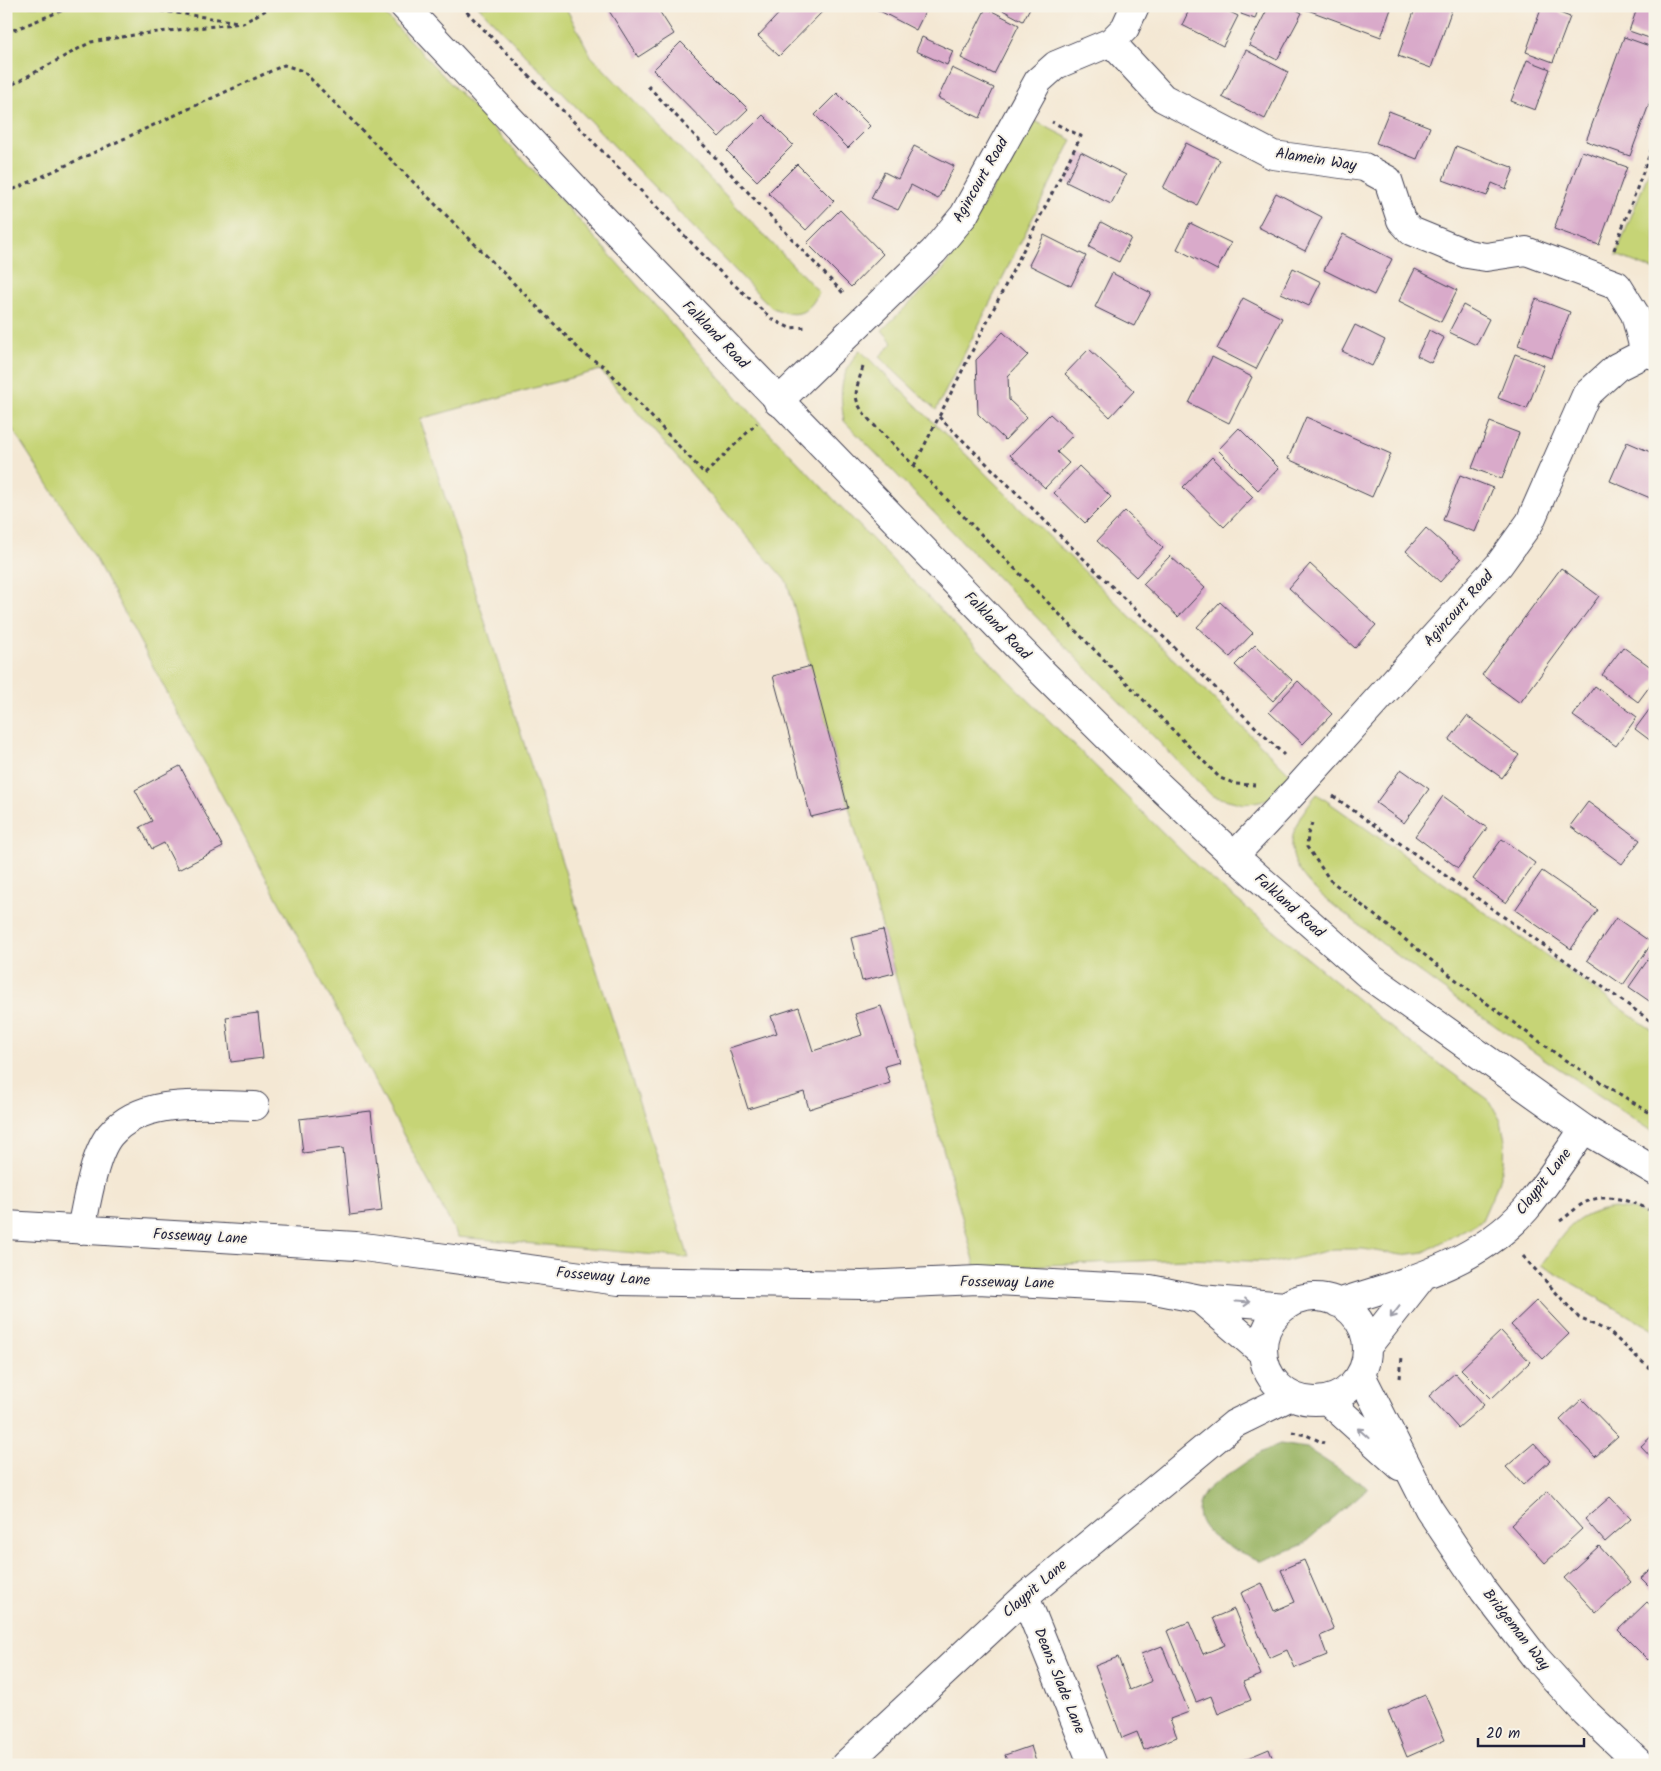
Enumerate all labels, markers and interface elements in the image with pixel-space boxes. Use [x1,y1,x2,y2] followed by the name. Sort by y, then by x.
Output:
[947,132,1015,227] street label: Agincourt Road
[1274,142,1359,178] street label: Alamein Way
[676,295,755,375] street label: Falkland Road
[1418,565,1500,652] street label: Agincourt Road
[958,586,1037,666] street label: Falkland Road
[1248,868,1330,945] street label: Falkland Road
[1510,1143,1578,1221] street label: Claypit Lane
[152,1223,248,1251] street label: Fosseway Lane
[555,1261,651,1293] street label: Fosseway Lane
[960,1270,1055,1296] street label: Fosseway Lane
[1235,1298,1251,1307] one-way arrow
[1389,1305,1400,1318] one-way arrow
[1356,1427,1369,1438] one-way arrow
[997,1554,1073,1624] street label: Claypit Lane
[1476,1584,1556,1677] street label: Bridgeman Way
[1027,1624,1091,1738] street label: Deans Slade Lane
[1478,1716,1585,1748] scale bar
[1486,1722,1520,1746] text: 20 m

